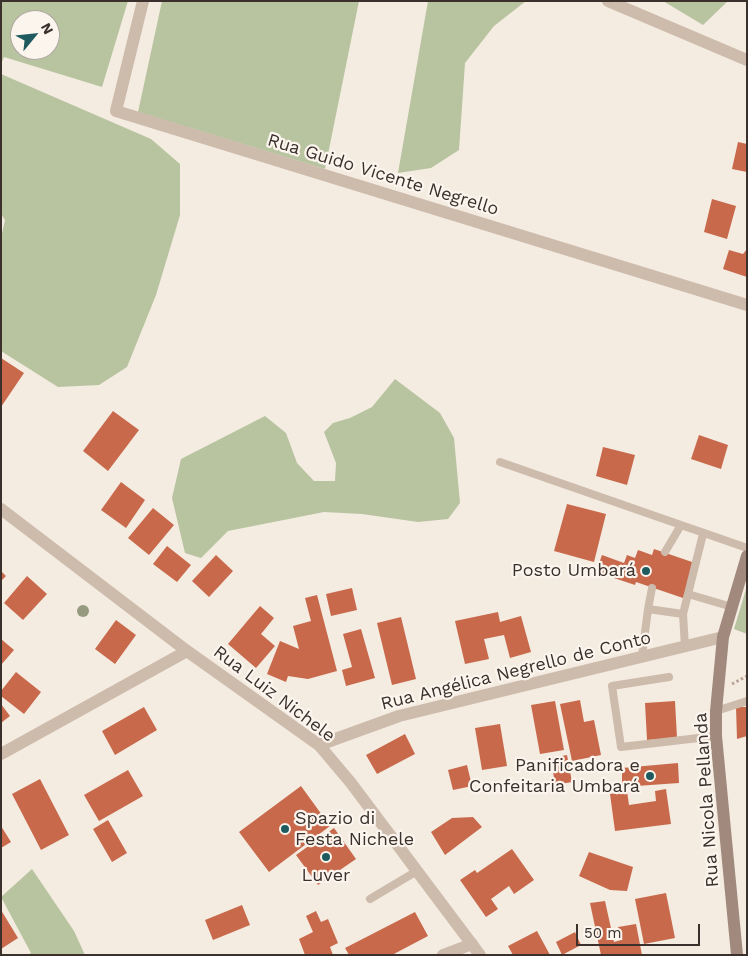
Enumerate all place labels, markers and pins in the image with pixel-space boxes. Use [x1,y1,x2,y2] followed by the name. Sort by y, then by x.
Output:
[512,560,636,582] place label: Posto Umbará
[640,565,652,577] marker: Posto Umbará
[469,755,640,798] place label: Panificadora e Confeitaria Umbará
[644,770,656,782] marker: Panificadora e Confeitaria Umbará
[295,808,414,851] place label: Spazio di Festa Nichele
[279,823,291,835] marker: Spazio di Festa Nichele
[320,851,332,863] marker: Luver
[302,865,350,887] place label: Luver

